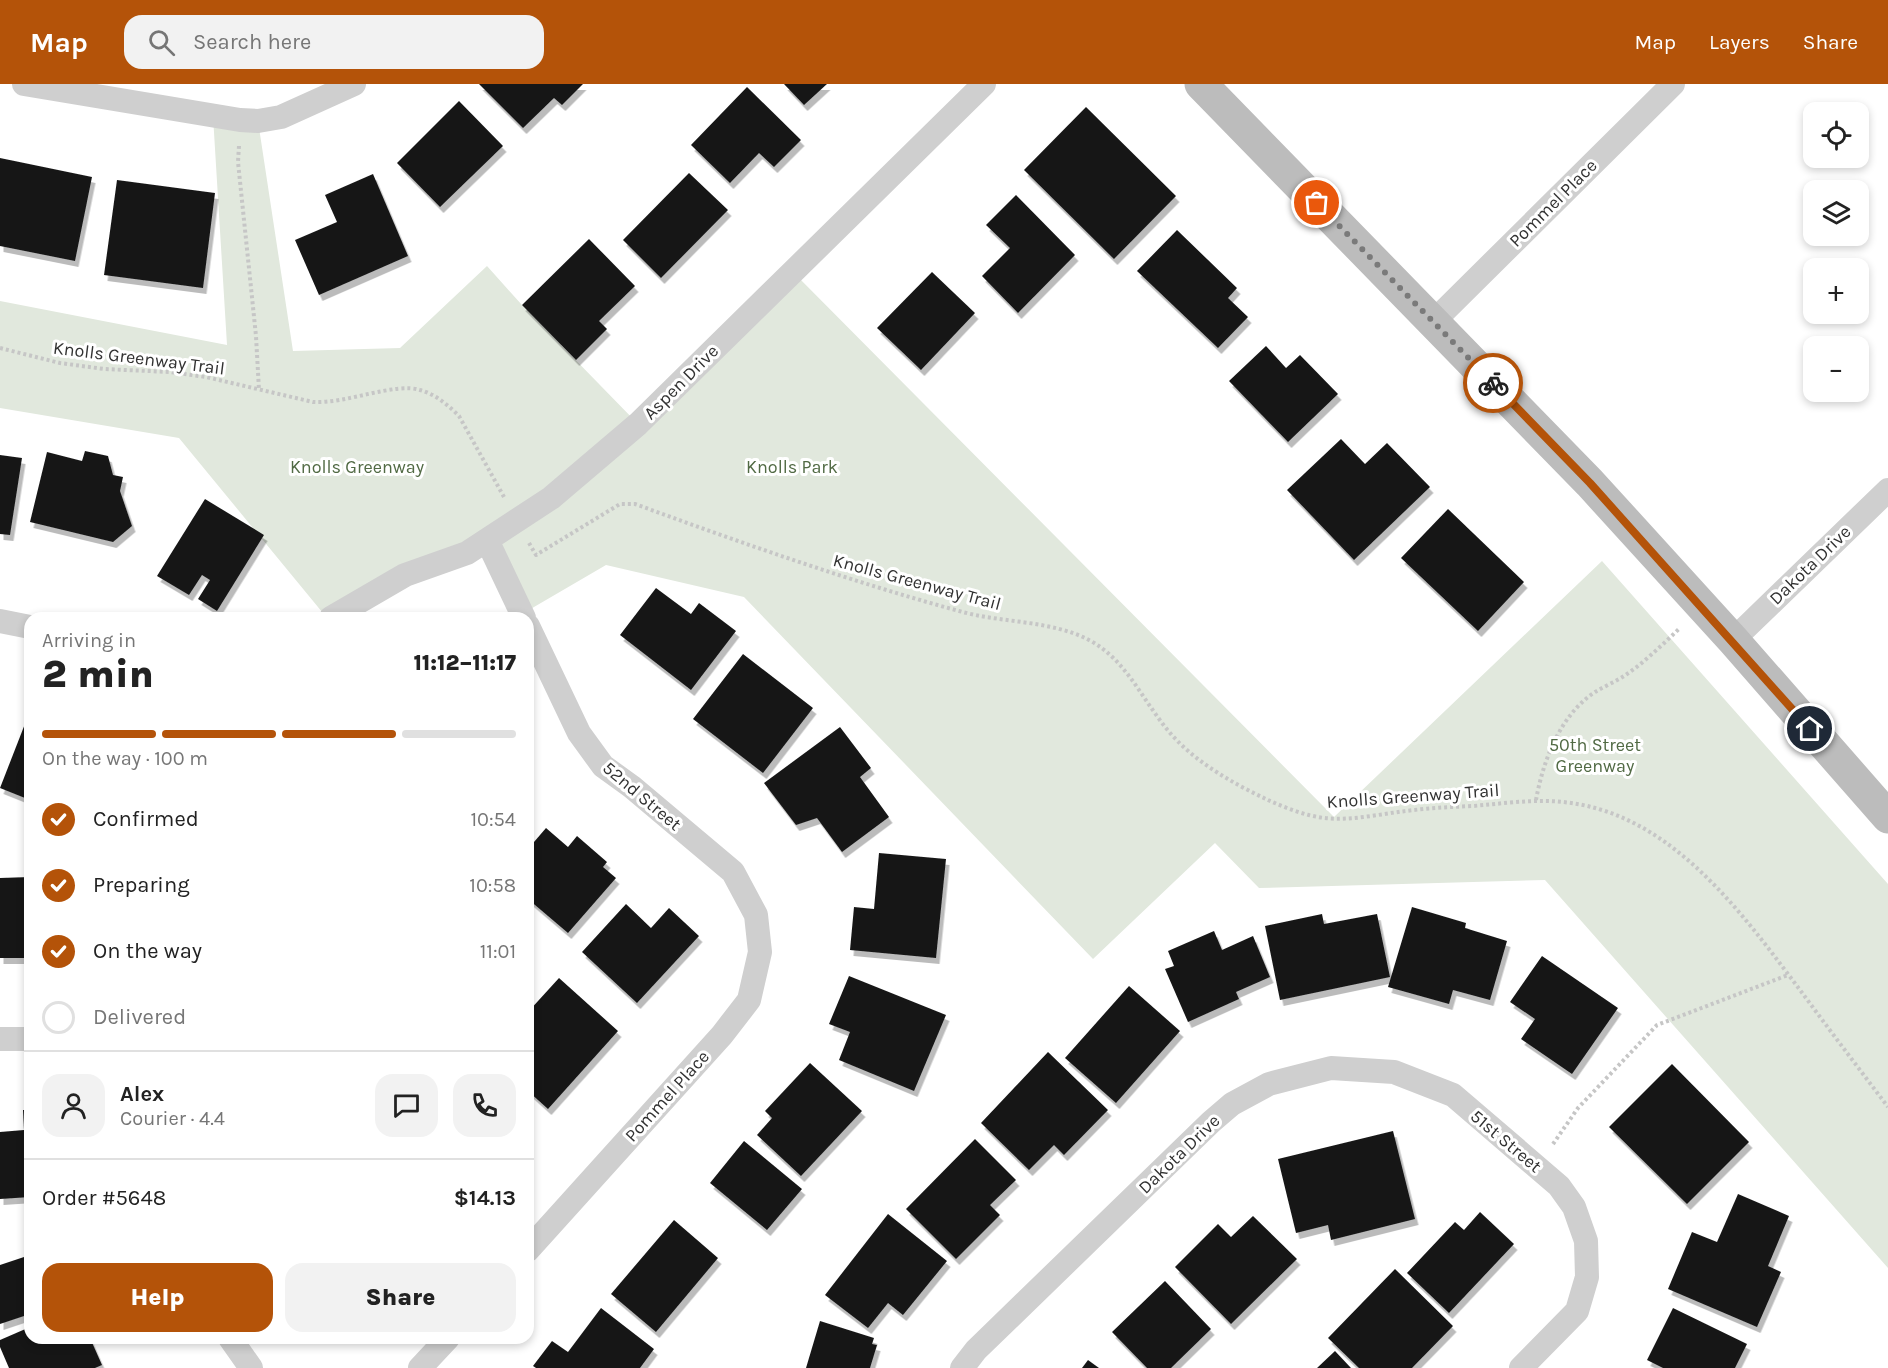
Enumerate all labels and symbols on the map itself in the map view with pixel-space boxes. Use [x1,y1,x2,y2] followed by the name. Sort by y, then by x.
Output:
[1504,154,1602,252] street label: Pommel Place
[1291,177,1342,228] pin
[52,337,226,379] street label: Knolls Greenway Trail
[639,340,723,424] street label: Aspen Drive
[1463,353,1523,413] courier
[290,456,425,478] park label: Knolls Greenway
[746,456,838,478] park label: Knolls Park
[1765,521,1855,609] street label: Dakota Drive
[831,549,1003,615] street label: Knolls Greenway Trail
[1784,703,1835,754] pin
[1549,734,1641,777] park label: 50th Street Greenway
[598,757,686,835] street label: 52nd Street
[1326,779,1500,813] street label: Knolls Greenway Trail
[620,1046,714,1146] street label: Pommel Place
[1466,1105,1546,1177] street label: 51st Street
[1134,1110,1224,1198] street label: Dakota Drive

